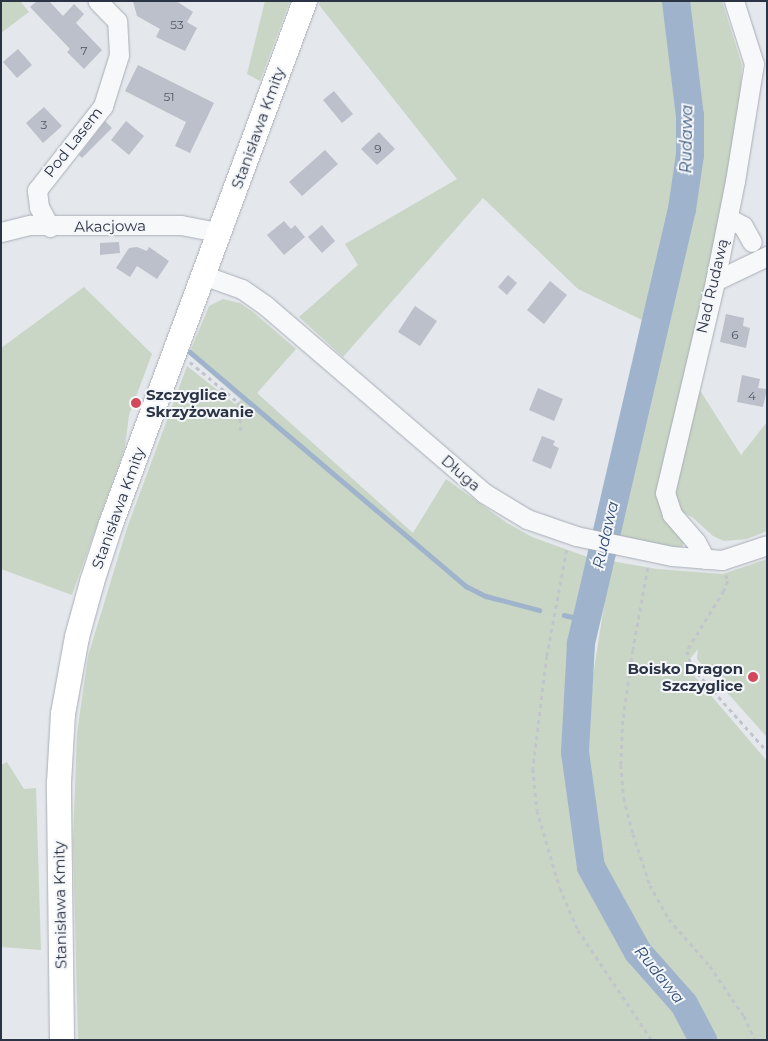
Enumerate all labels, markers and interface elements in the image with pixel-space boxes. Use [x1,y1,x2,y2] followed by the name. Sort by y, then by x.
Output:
[170,18,184,32] house number: 53
[80,44,88,58] house number: 7
[228,65,288,191] street label: Stanisława Kmity
[163,90,175,104] house number: 51
[40,103,106,181] street label: Pod Lasem
[677,104,697,174] water label: Rudawa
[41,118,47,132] house number: 3
[374,142,382,156] house number: 9
[74,216,146,236] street label: Akacjowa
[692,237,732,335] street label: Nad Rudawą
[731,328,739,342] house number: 6
[146,385,254,420] place label: Szczyglice Skrzyżowanie
[748,389,756,403] house number: 4
[130,397,142,409] marker: Szczyglice Skrzyżowanie
[88,445,148,571] street label: Stanisława Kmity
[438,451,484,495] street label: Długa
[589,499,623,571] water label: Rudawa
[627,659,743,694] place label: Boisko Dragon Szczyglice
[747,671,759,683] marker: Boisko Dragon Szczyglice
[50,841,70,969] street label: Stanisława Kmity
[630,942,688,1008] water label: Rudawa

